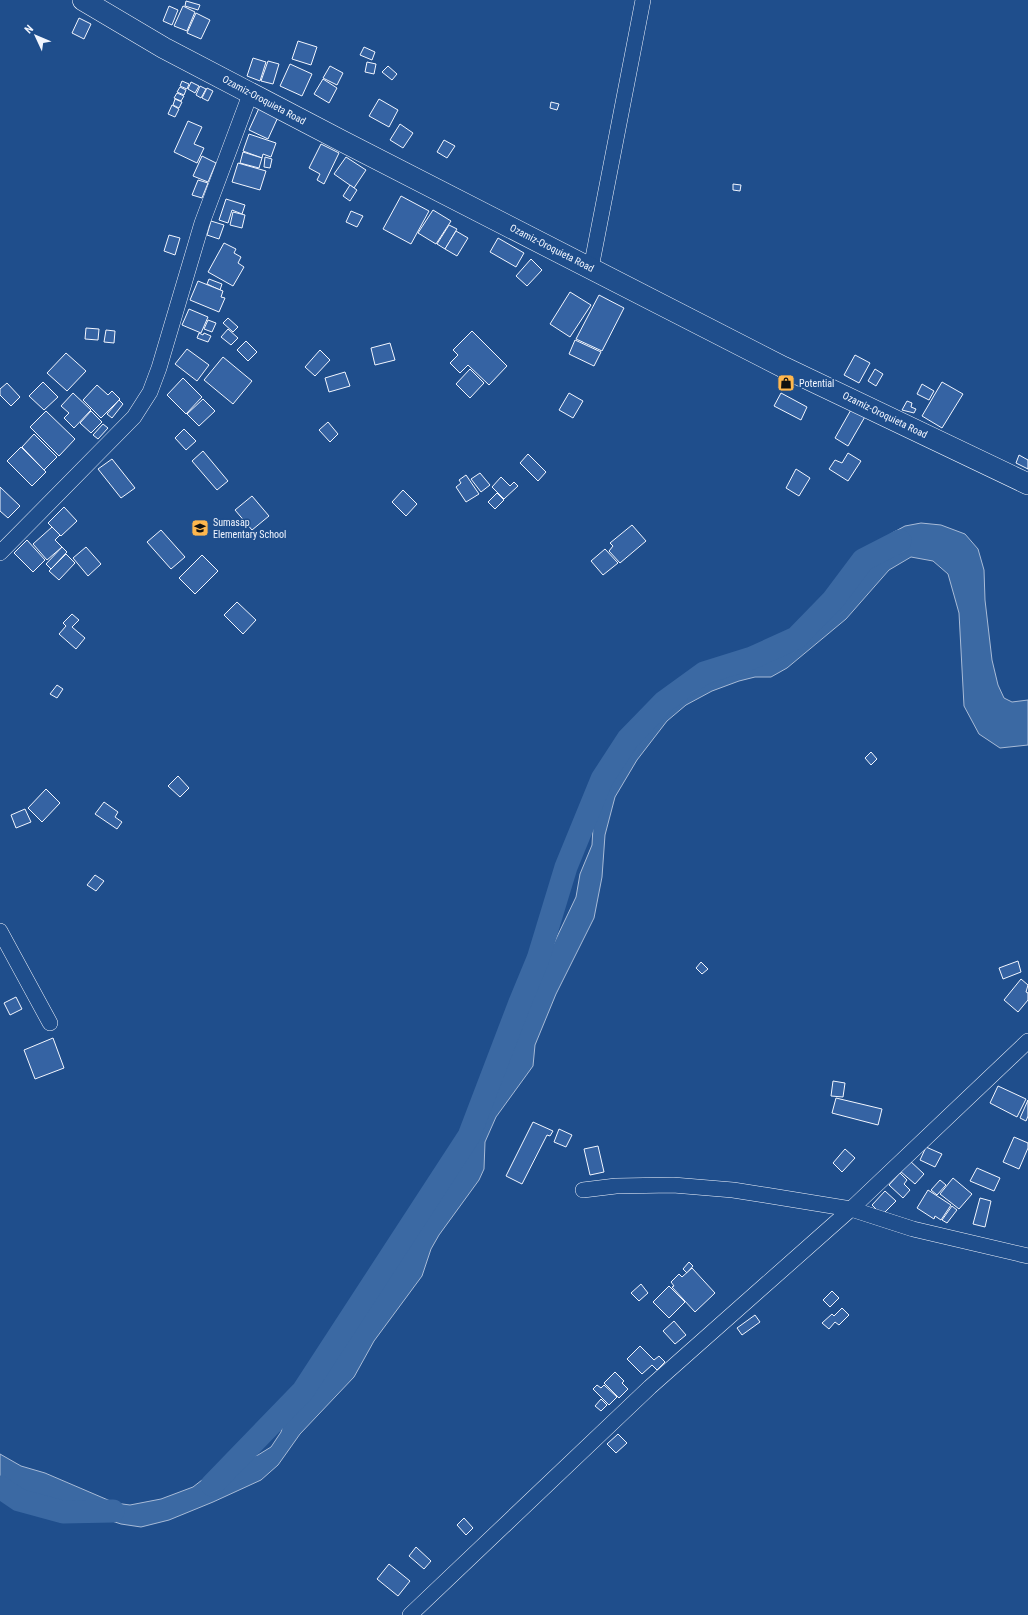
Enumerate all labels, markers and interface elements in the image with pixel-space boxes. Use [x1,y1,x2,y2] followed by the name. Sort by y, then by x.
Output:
[16,16,56,56] north arrow
[22,22,36,36] text: N
[220,73,308,127] street label: Ozamiz-Oroquieta Road
[508,222,596,274] street label: Ozamiz-Oroquieta Road
[776,373,796,393] shop icon: Potential
[799,378,834,389] place label: Potential
[841,390,929,440] street label: Ozamiz-Oroquieta Road
[213,517,286,540] place label: Sumasap Elementary School
[190,518,210,538] school or university icon: Sumasap Elementary School

